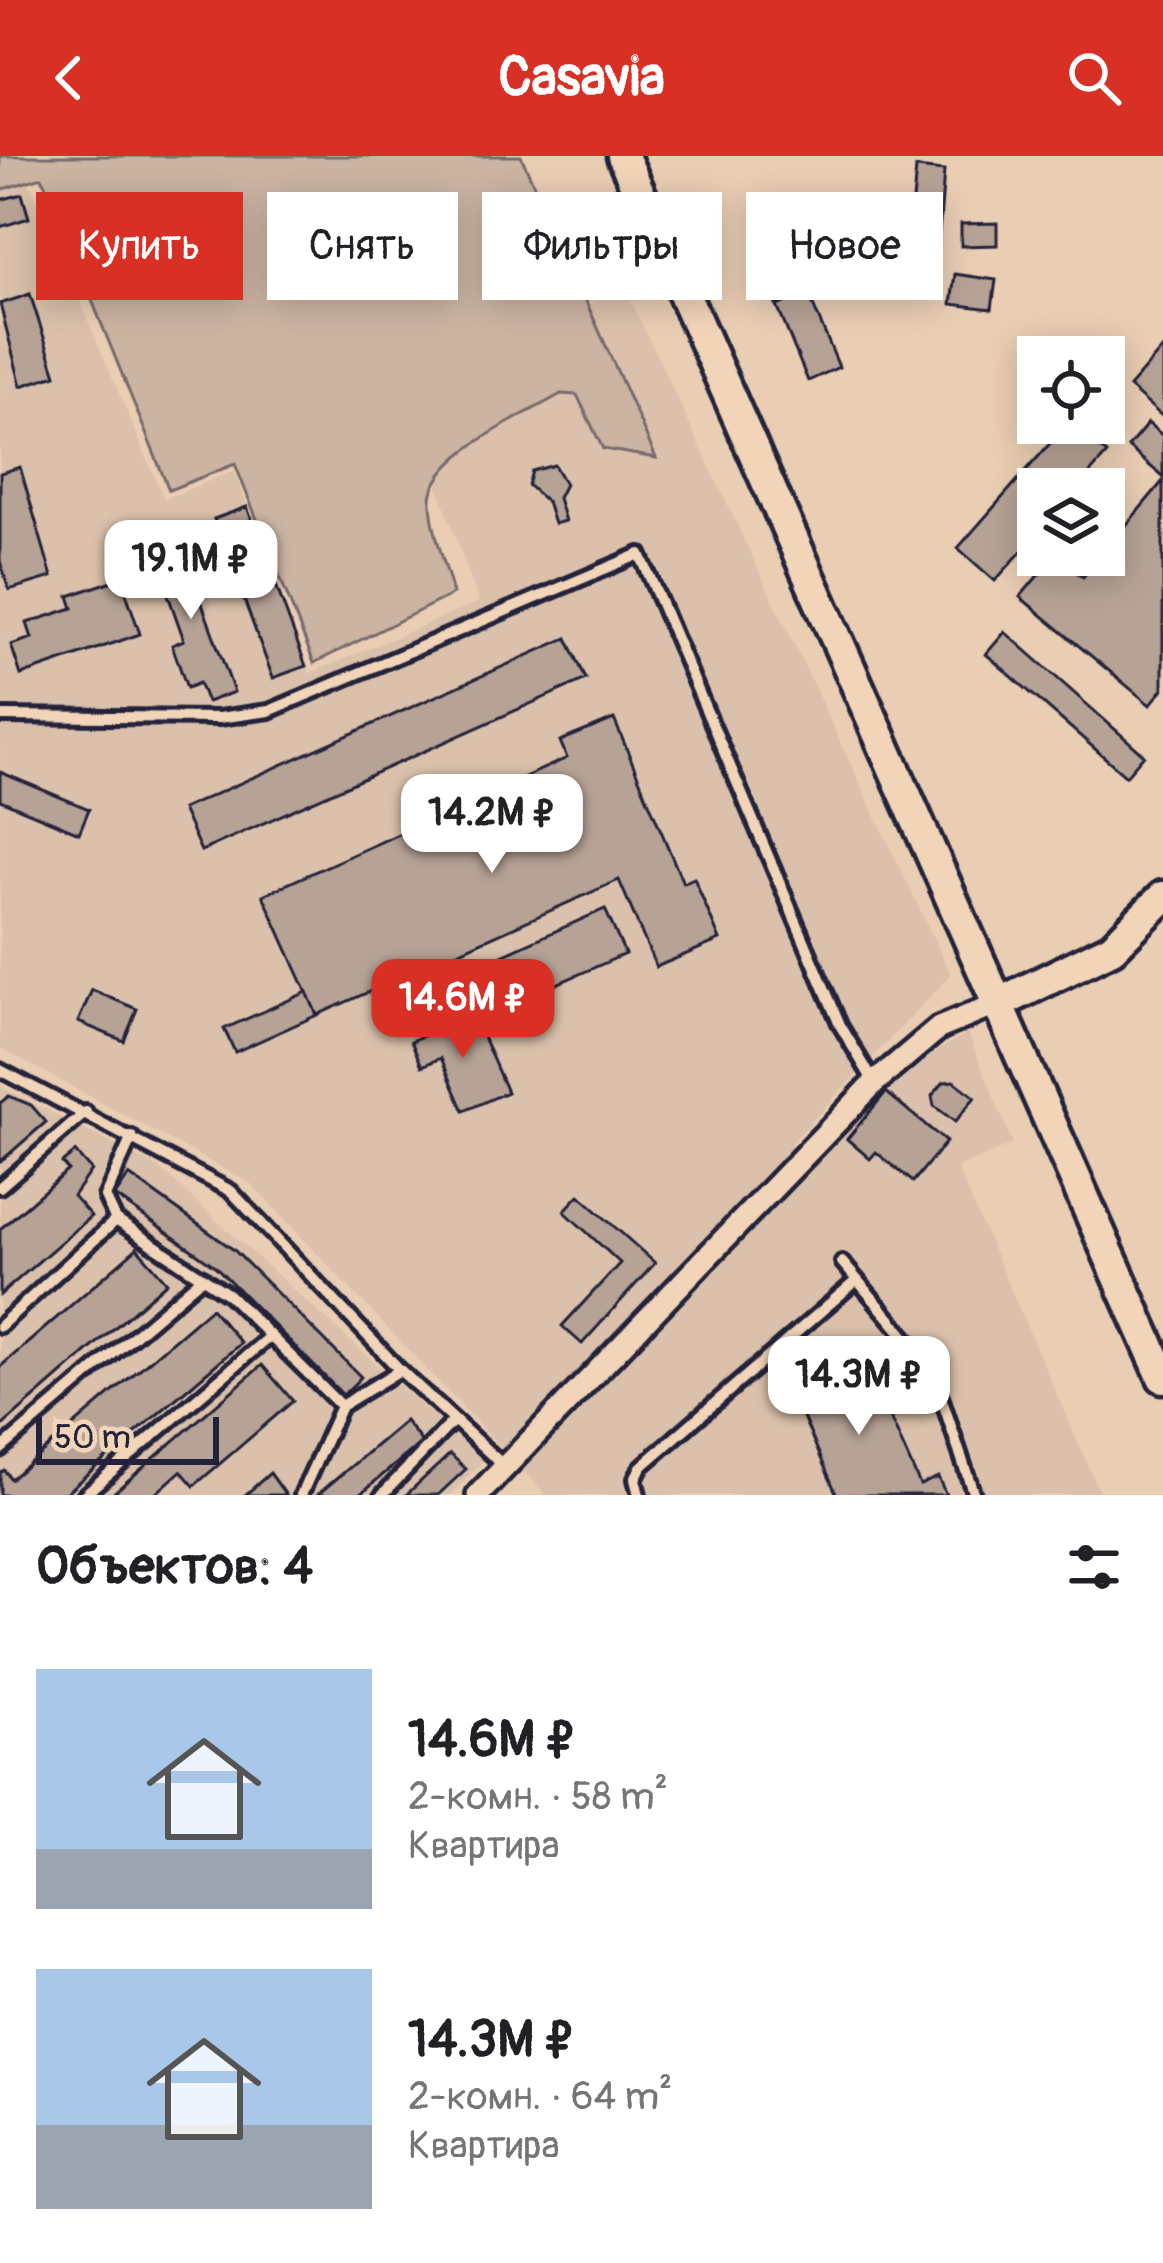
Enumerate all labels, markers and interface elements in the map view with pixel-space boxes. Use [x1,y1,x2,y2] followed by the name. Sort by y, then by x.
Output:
[498,44,665,112] text: Casavia
[36,45,102,111] icon: back
[1061,45,1127,111] icon: search
[36,192,243,300] chip: Купить
[267,192,458,300] chip: Снять
[482,192,722,300] chip: Фильтры
[746,192,943,300] chip: Новое
[1017,336,1125,576] map controls
[1017,336,1125,444] button: locate
[1017,468,1125,576] button: layers
[80,520,302,622] pin: 19.1M ₽
[131,534,251,583] text: 19.1M ₽
[381,774,603,876] pin: 14.2M ₽
[428,788,556,837] text: 14.2M ₽
[352,959,574,1061] pin: 14.6M ₽
[398,973,528,1022] text: 14.6M ₽
[748,1336,970,1438] pin: 14.3M ₽
[795,1350,923,1399] text: 14.3M ₽
[36,1411,219,1464] scale bar
[54,1417,131,1458] text: 50 m
[1061,1534,1127,1600] icon: filters
[36,1535,313,1599] text: Объектов: 4
[408,1708,577,1772] text: 14.6M ₽
[132,1717,276,1861] icon: home
[408,1772,668,1821] text: 2-комн. · 58 m²
[408,1821,560,1870] text: Квартира
[408,2008,576,2072] text: 14.3M ₽
[132,2017,276,2161] icon: home
[408,2072,672,2121] text: 2-комн. · 64 m²
[408,2121,560,2170] text: Квартира

